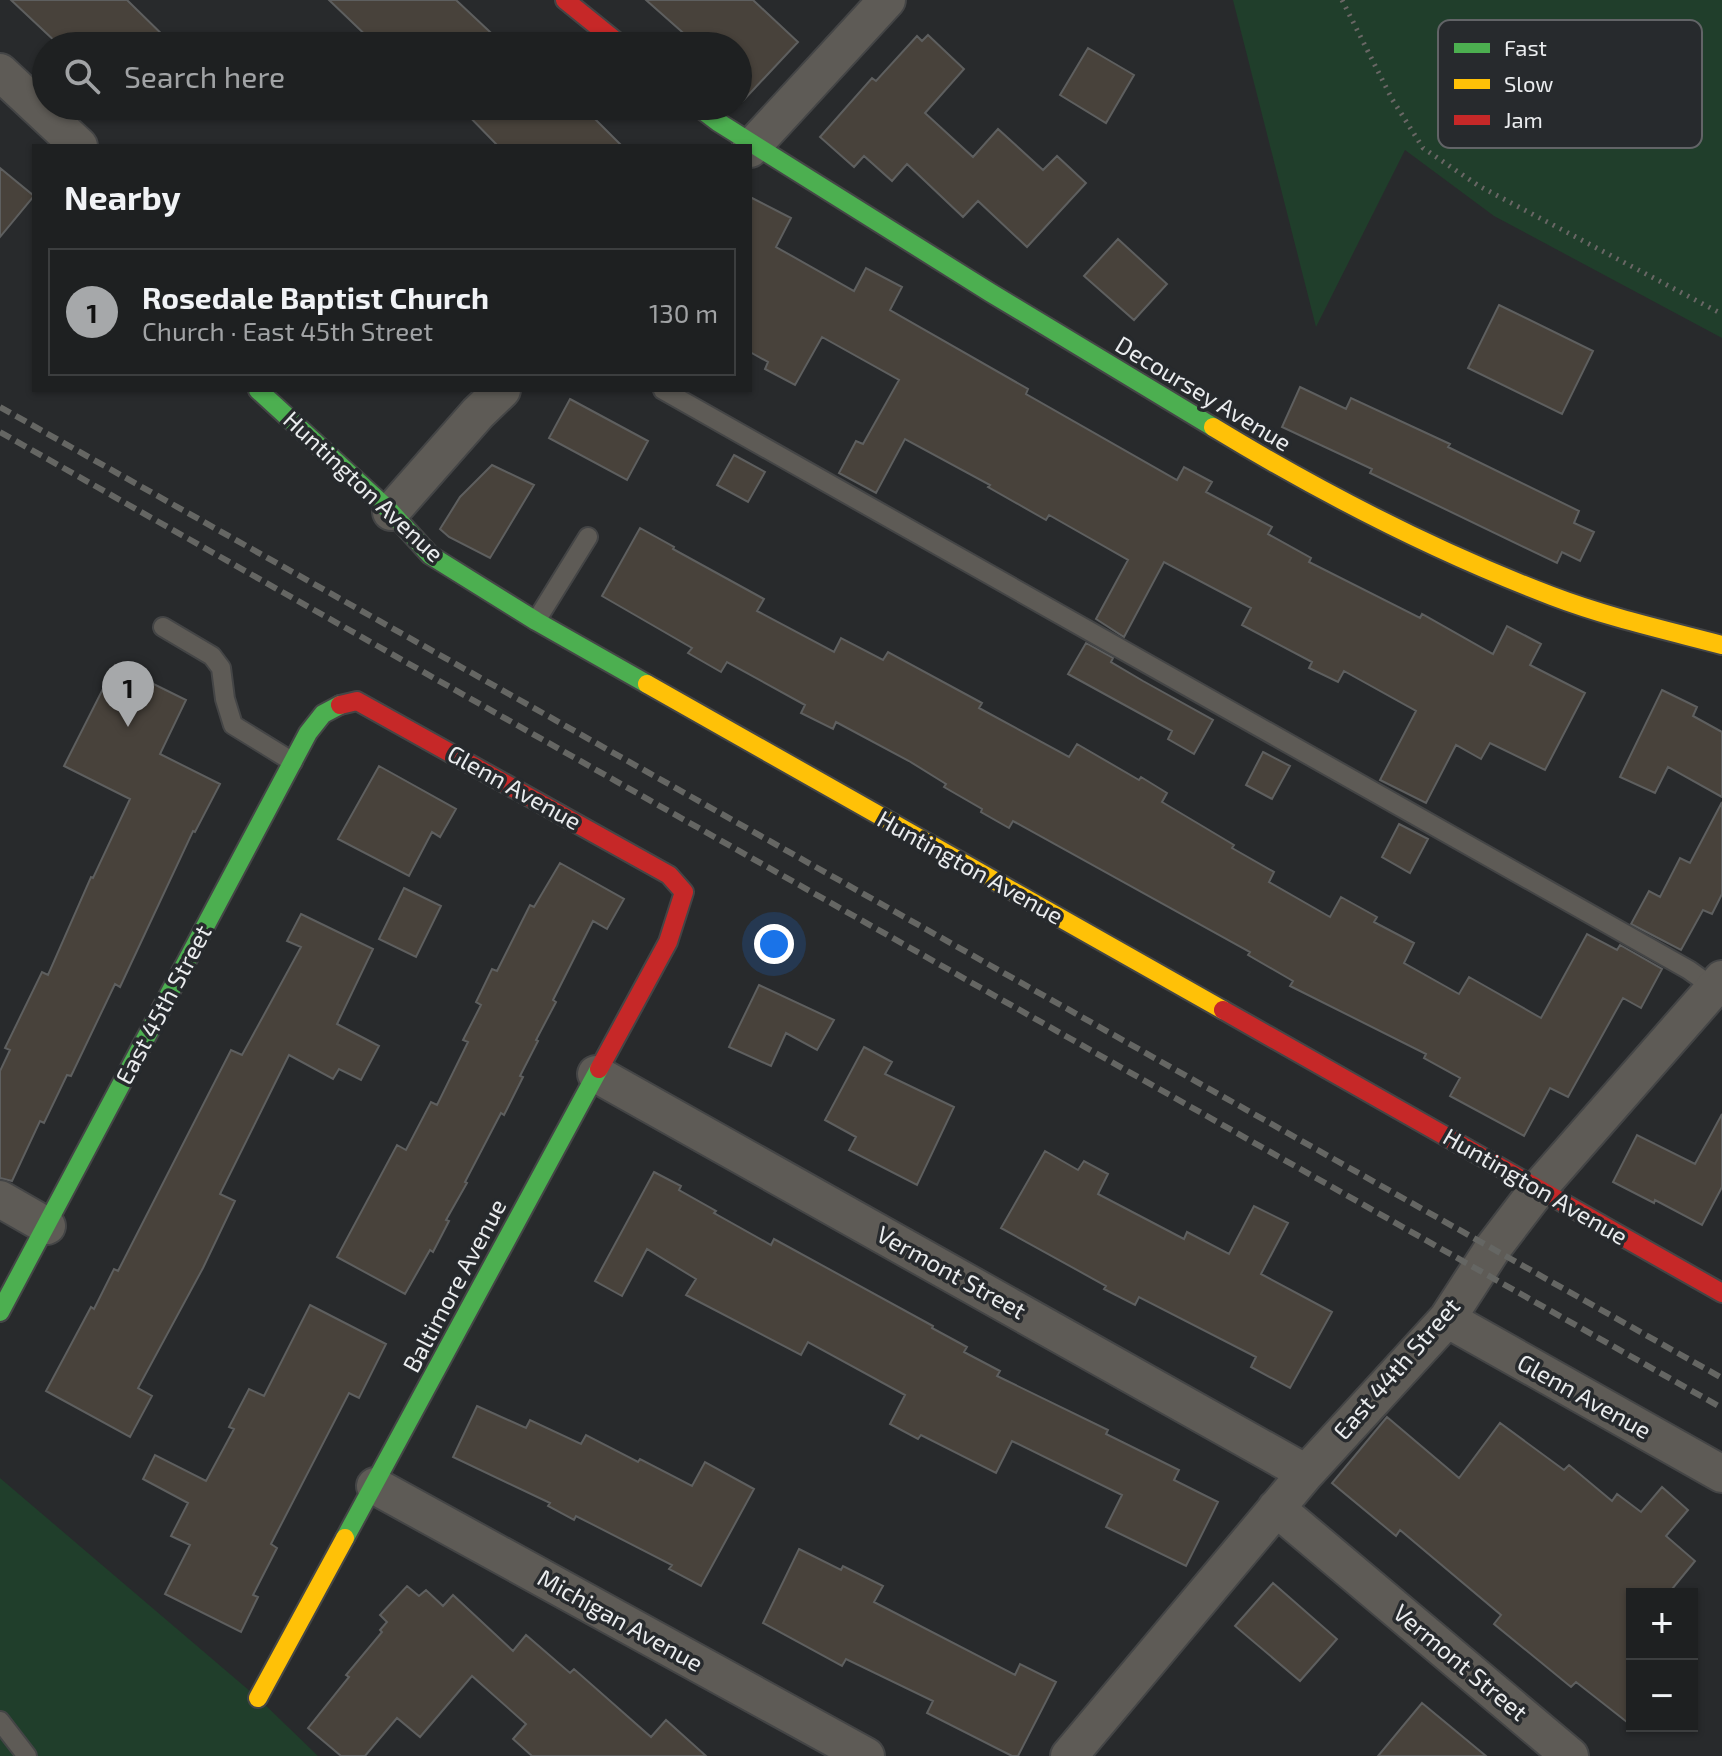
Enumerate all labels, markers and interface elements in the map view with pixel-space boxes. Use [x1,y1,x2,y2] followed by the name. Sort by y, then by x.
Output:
[1438,20,1702,148] legend
[32,32,752,120] search box
[1504,34,1547,60] text: Fast
[60,54,104,98] icon: search
[124,58,285,94] text: Search here
[1504,70,1553,96] text: Slow
[1504,106,1543,132] text: Jam
[64,176,181,217] text: Nearby
[142,279,489,315] text: Rosedale Baptist Church
[86,297,98,328] text: 1
[649,297,718,328] text: 130 m
[142,315,433,346] text: Church · East 45th Street
[1111,329,1297,457] street label: Decoursey Avenue
[278,404,450,567] street label: Huntington Avenue
[102,661,154,727] pin: 1
[443,738,587,835] street label: Glenn Avenue
[873,804,1069,930] street label: Huntington Avenue
[109,920,217,1089] street label: East 45th Street
[754,924,794,964] your location
[1438,1121,1633,1250] street label: Huntington Avenue
[396,1194,512,1377] street label: Baltimore Avenue
[872,1219,1031,1325] street label: Vermont Street
[1327,1291,1465,1445] street label: East 44th Street
[1513,1347,1657,1444] street label: Glenn Avenue
[533,1562,708,1677] street label: Michigan Avenue
[1626,1588,1698,1732] map controls
[1626,1588,1698,1660] button: +
[1388,1597,1534,1726] street label: Vermont Street
[1626,1660,1698,1732] button: −

